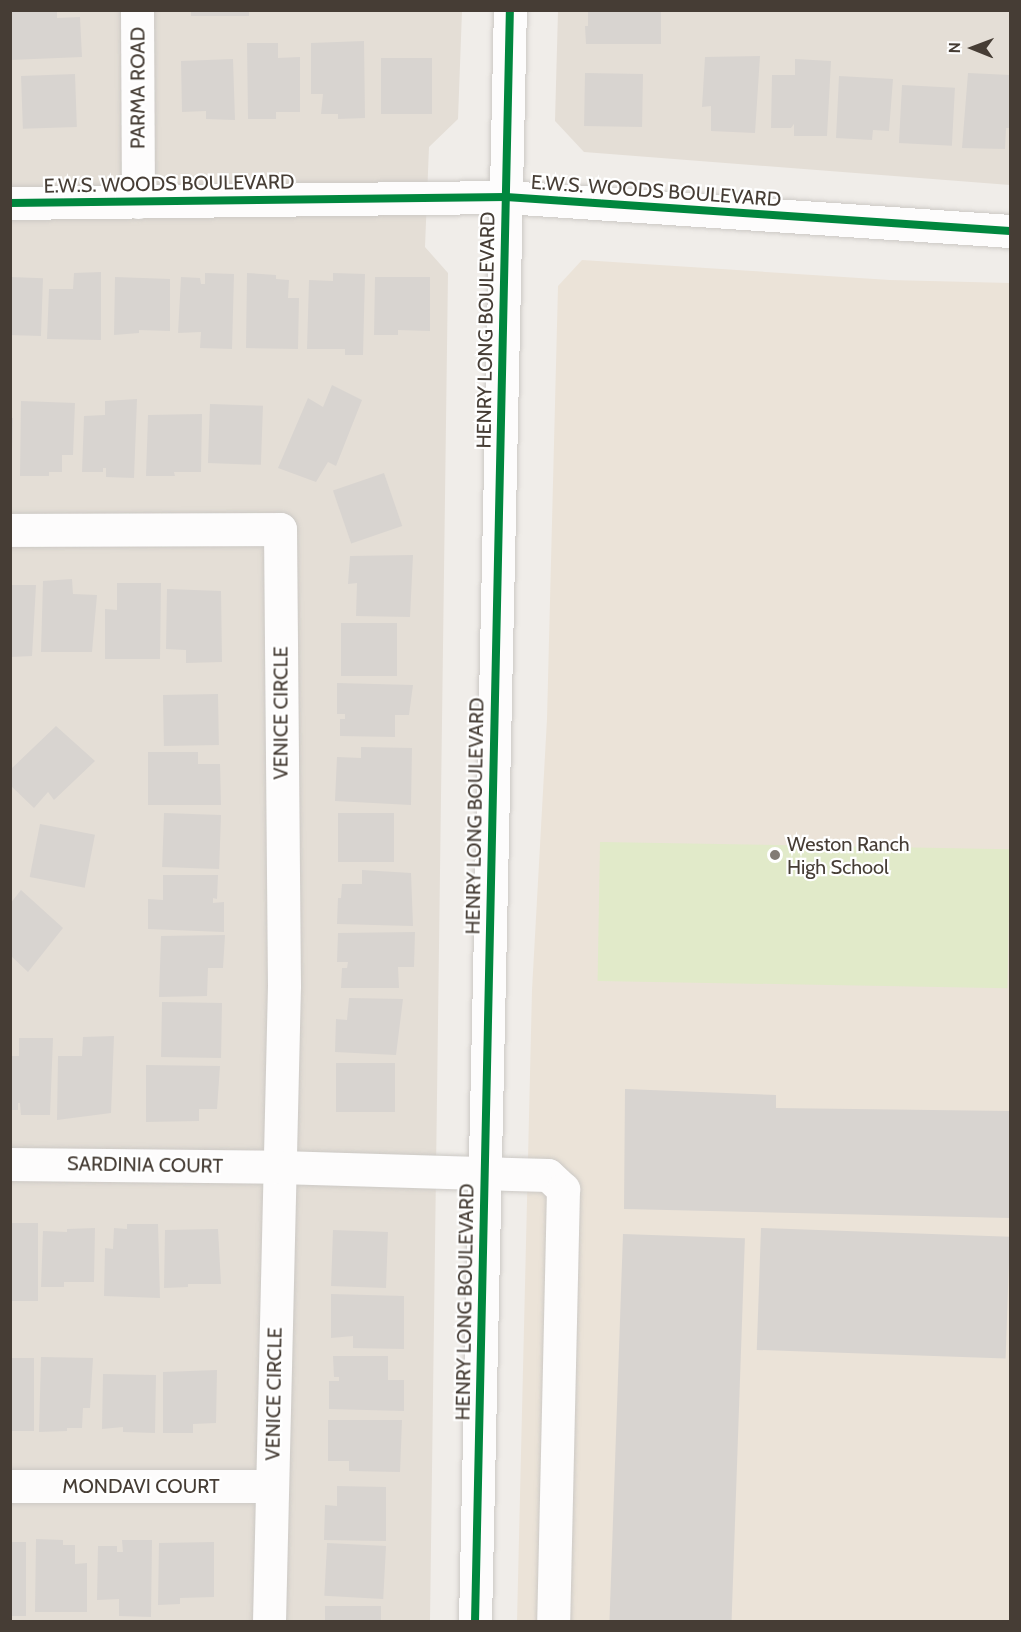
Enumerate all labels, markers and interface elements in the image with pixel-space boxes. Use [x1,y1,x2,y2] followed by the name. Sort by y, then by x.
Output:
[943,18,1003,78] north arrow
[126,27,150,149] street label: PARMA ROAD
[945,42,964,53] text: N
[43,170,295,198] street label: E.W.S. WOODS BOULEVARD
[530,170,782,212] street label: E.W.S. WOODS BOULEVARD
[472,211,500,449] street label: HENRY LONG BOULEVARD
[269,646,293,780] street label: VENICE CIRCLE
[461,697,489,935] street label: HENRY LONG BOULEVARD
[787,832,910,879] place label: Weston Ranch High School
[768,848,782,862] marker: Weston Ranch High School
[67,1152,223,1178] street label: SARDINIA COURT
[451,1183,479,1421] street label: HENRY LONG BOULEVARD
[261,1327,287,1461] street label: VENICE CIRCLE
[62,1474,220,1498] street label: MONDAVI COURT

